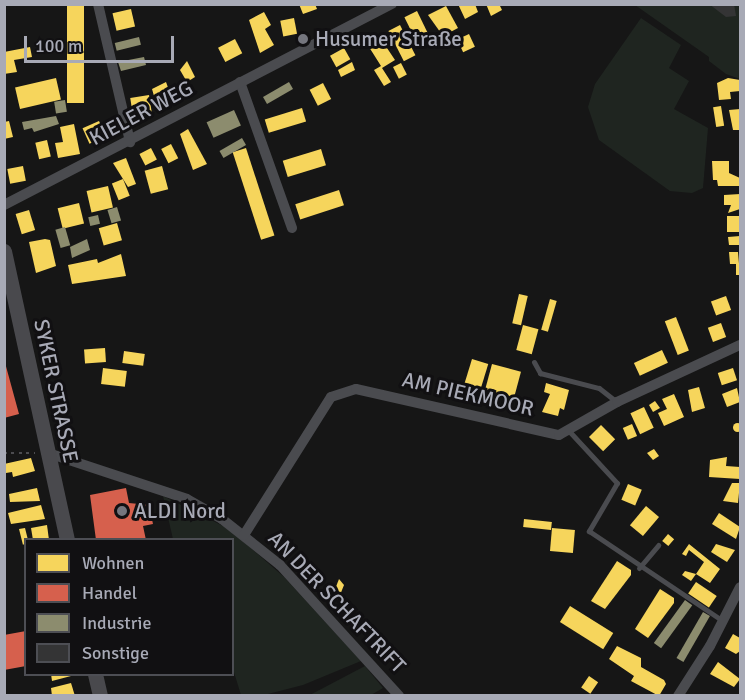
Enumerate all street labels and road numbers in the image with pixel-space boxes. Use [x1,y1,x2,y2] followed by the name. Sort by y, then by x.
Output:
[85,75,197,151] street label: KIELER WEG
[29,317,83,465] street label: SYKER STRASSE
[400,367,536,421] street label: AM PIEKMOOR
[263,526,411,678] street label: AN DER SCHAFTRIFT

